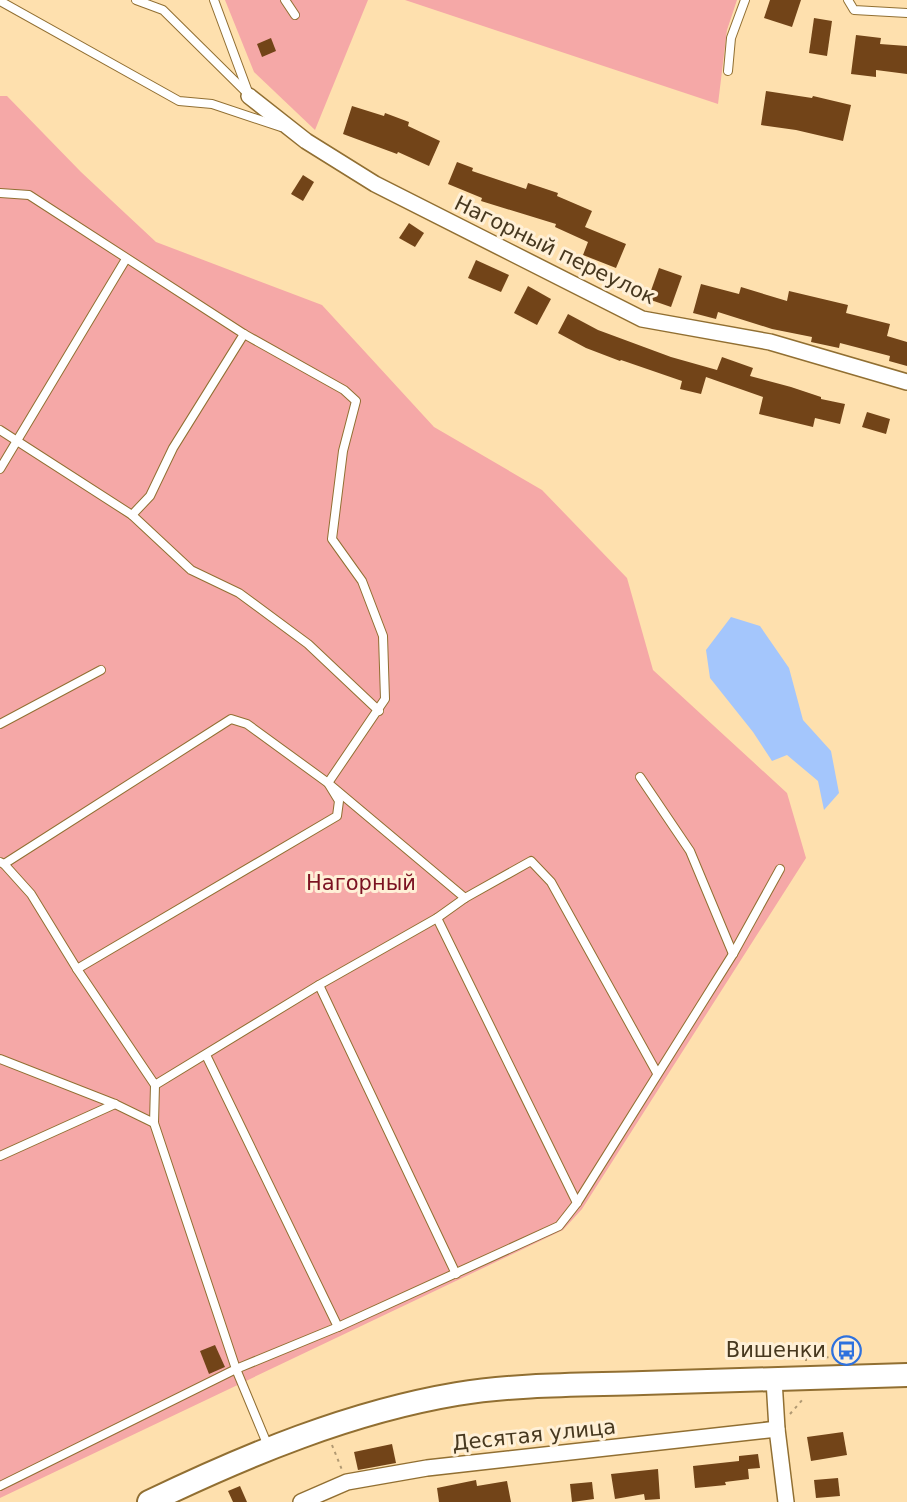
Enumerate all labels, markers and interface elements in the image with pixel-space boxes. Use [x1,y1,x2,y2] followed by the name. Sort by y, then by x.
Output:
[451,191,659,309] street label: Нагорный переулок
[306,871,416,895] park label: Нагорный
[831,1334,863,1366] bus stop icon: Вишенки
[726,1338,826,1362] place label: Вишенки
[451,1414,617,1456] street label: Десятая улица

